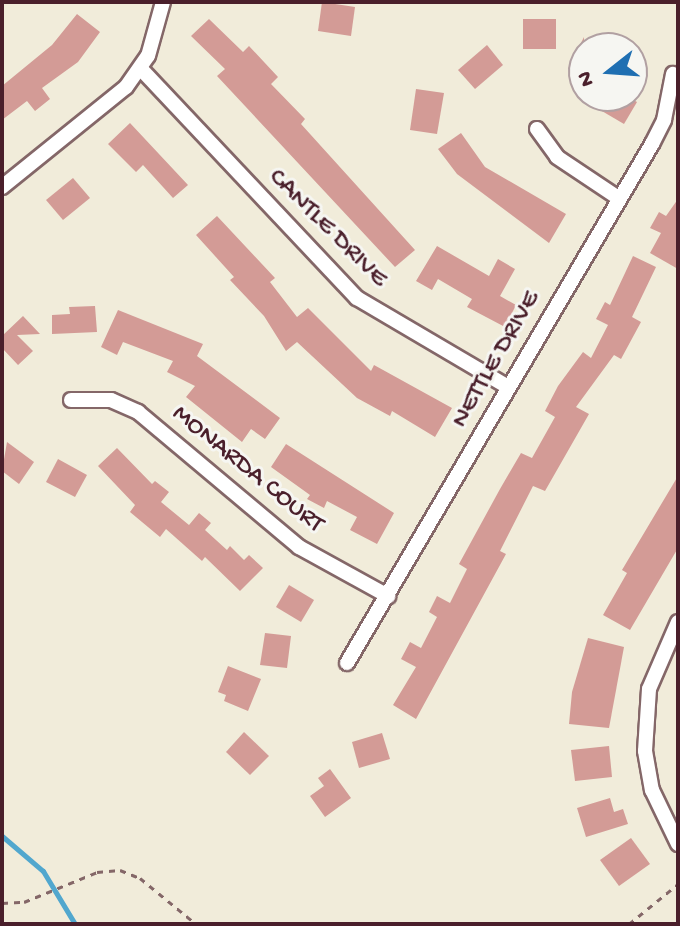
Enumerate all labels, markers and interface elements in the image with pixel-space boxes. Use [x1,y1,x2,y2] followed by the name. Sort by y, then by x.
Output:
[568,32,648,112] north arrow
[572,68,601,89] text: N
[261,163,393,295] street label: CANTLE DRIVE
[445,286,549,434] street label: NETTLE DRIVE
[165,399,329,541] street label: MONARDA COURT

